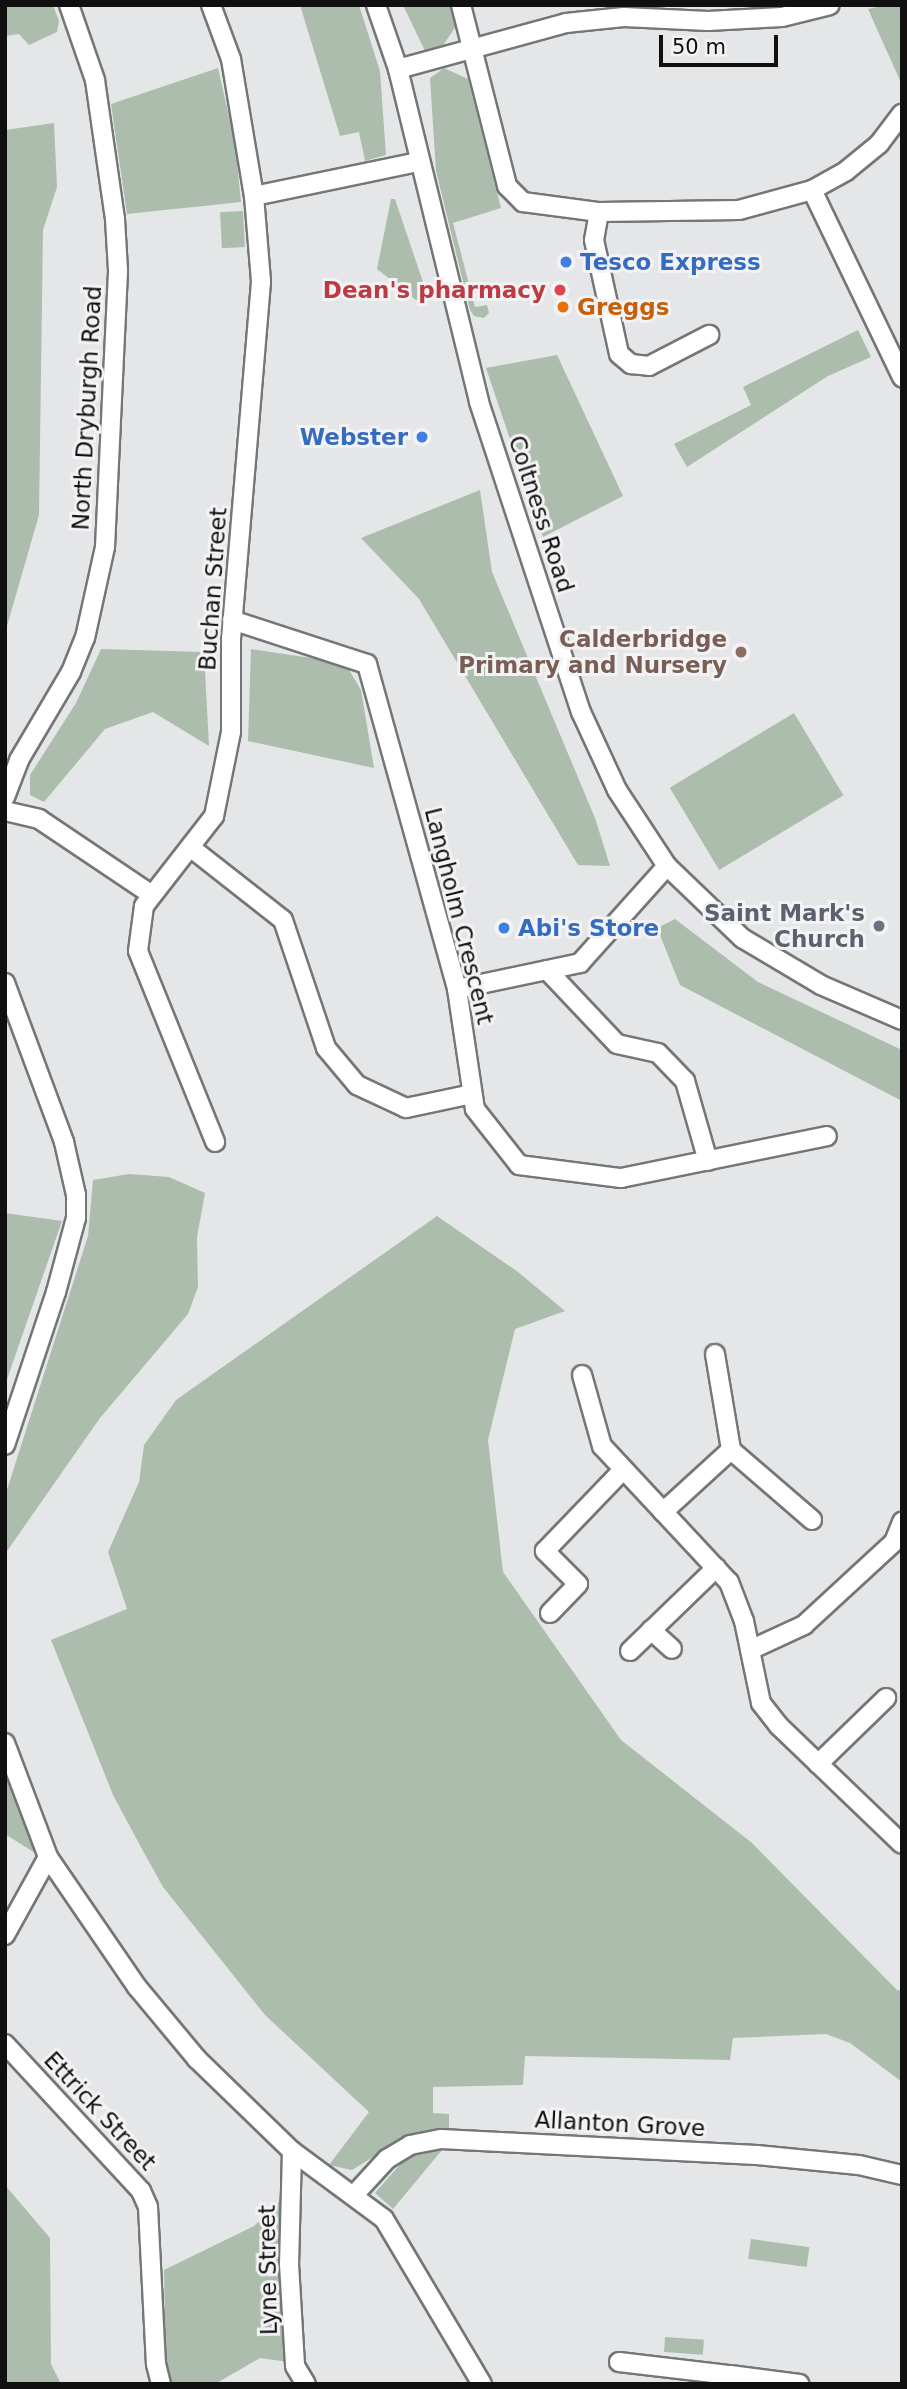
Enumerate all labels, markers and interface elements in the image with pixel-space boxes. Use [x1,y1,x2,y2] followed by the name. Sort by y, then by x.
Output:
[662,21,781,65] scale bar
[672,35,726,59] text: 50 m
[580,248,761,276] place label: Tesco Express
[558,254,574,270] marker: Tesco Express
[323,276,546,304] place label: Dean's pharmacy
[552,282,568,298] marker: Dean's pharmacy
[67,285,107,531] street label: North Dryburgh Road
[577,293,669,321] place label: Greggs
[555,299,571,315] marker: Greggs
[300,423,408,451] place label: Webster
[414,429,430,445] marker: Webster
[503,432,579,596] street label: Coltness Road
[194,507,232,671] street label: Buchan Street
[458,625,727,679] place label: Calderbridge Primary and Nursery
[733,644,749,660] marker: Calderbridge Primary and Nursery
[419,805,499,1027] street label: Langholm Crescent
[704,899,865,953] place label: Saint Mark's Church
[518,914,659,942] place label: Abi's Store
[871,918,887,934] marker: Saint Mark's Church
[496,920,512,936] marker: Abi's Store
[38,2046,162,2176] street label: Ettrick Street
[534,2106,706,2142] street label: Allanton Grove
[253,2205,283,2335] street label: Lyne Street

